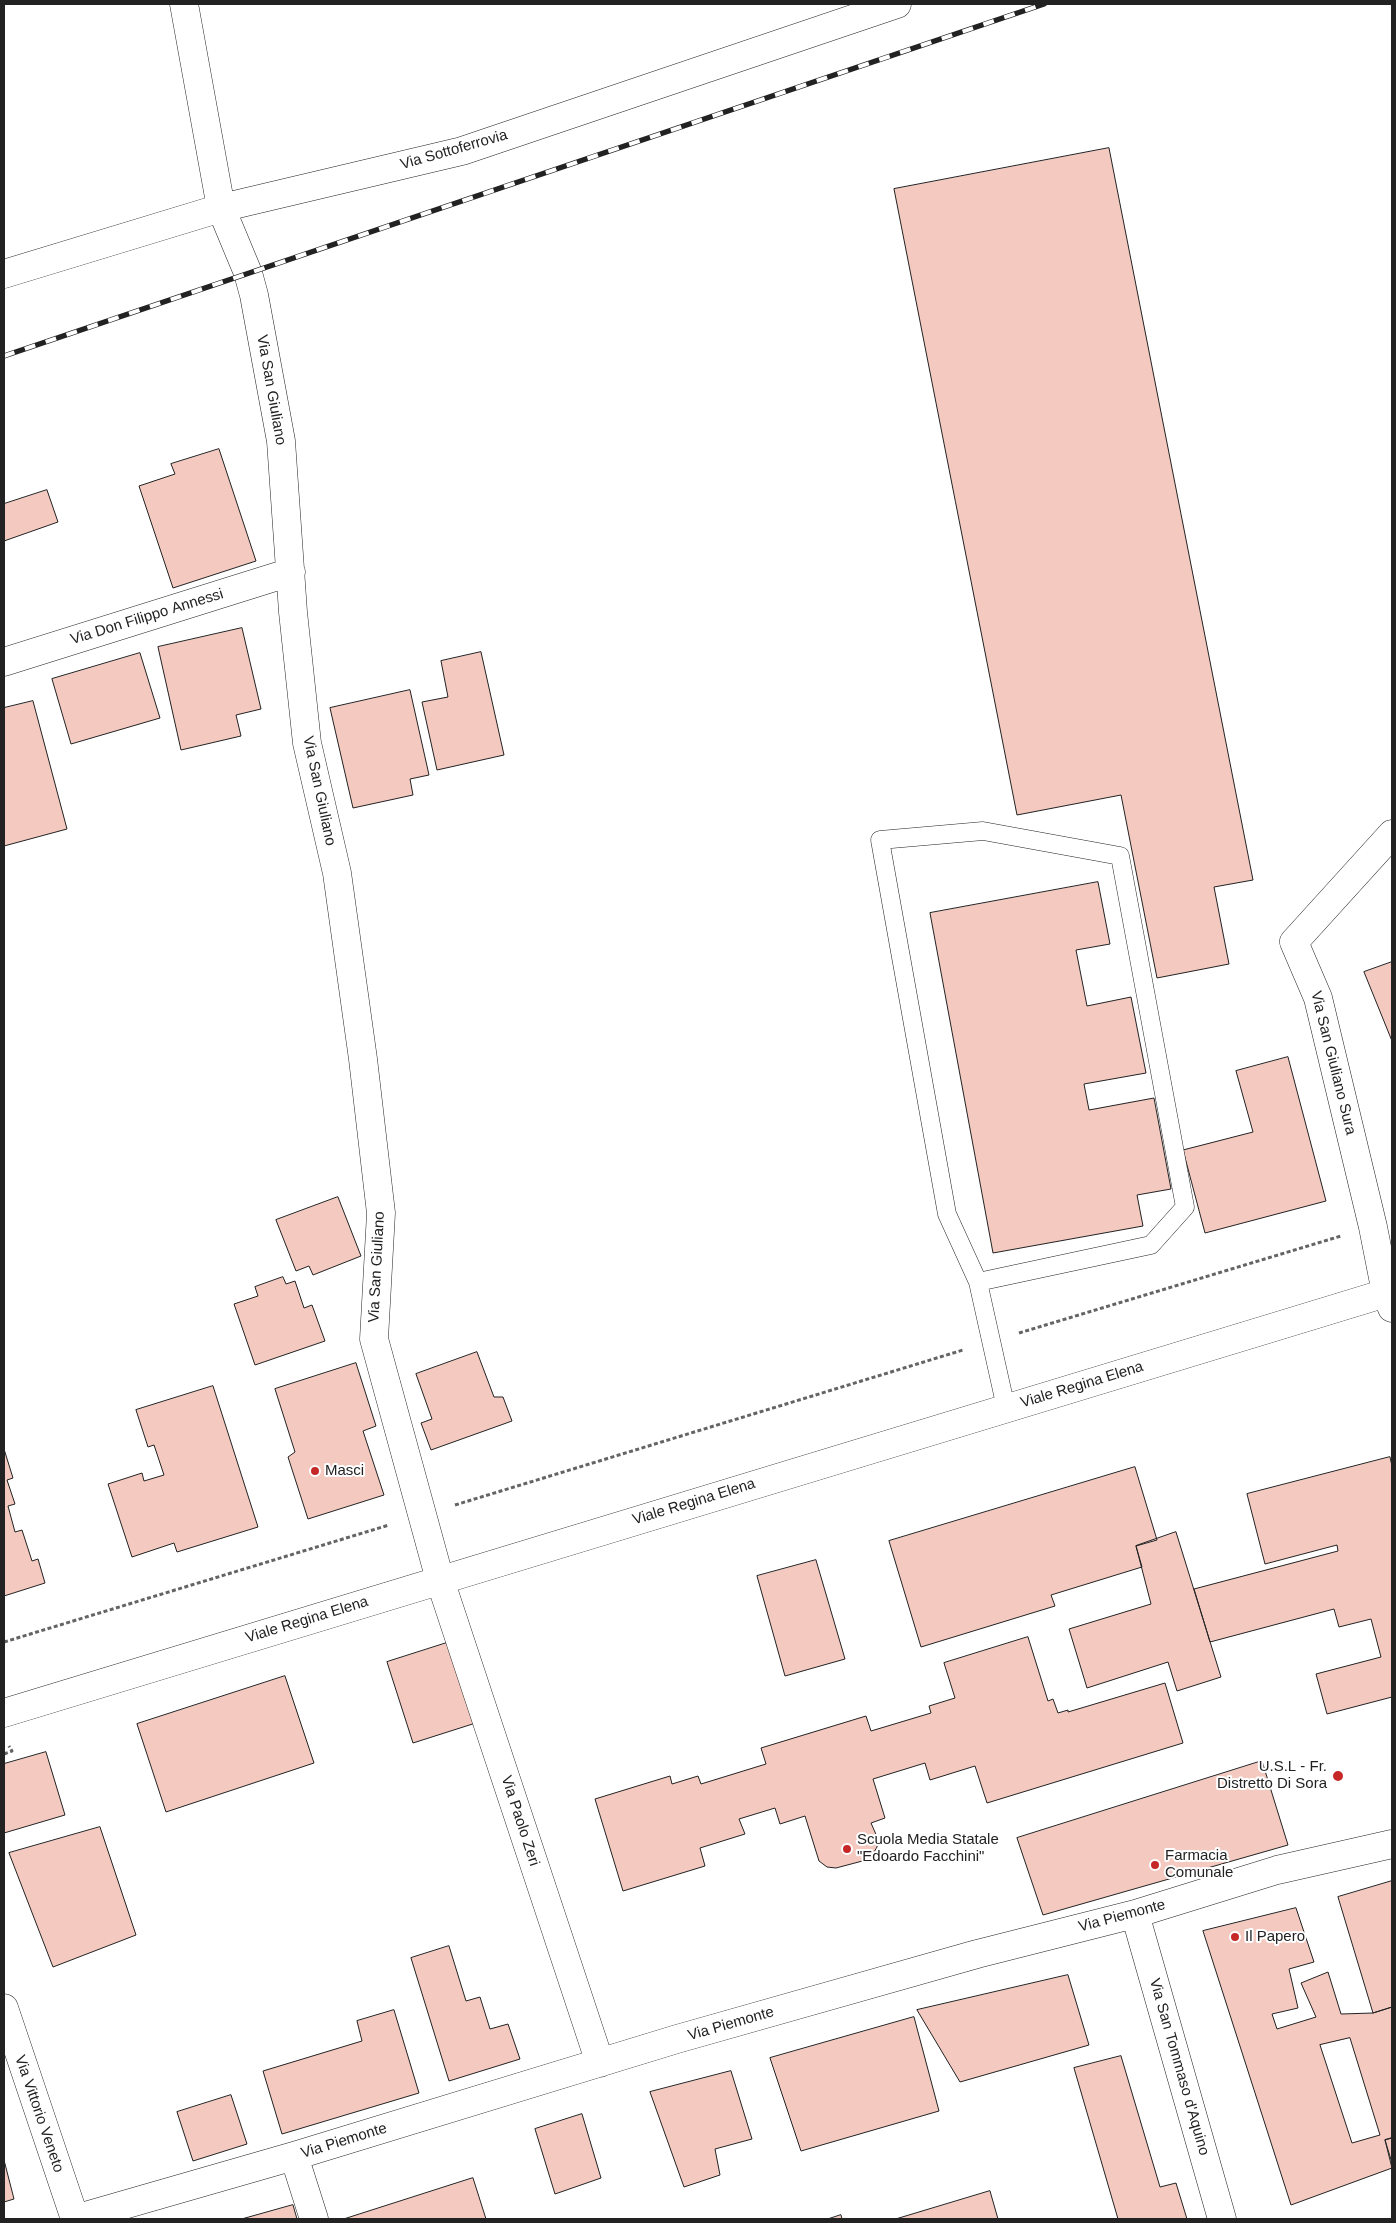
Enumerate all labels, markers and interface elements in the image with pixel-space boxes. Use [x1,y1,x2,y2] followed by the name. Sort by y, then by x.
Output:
[398,126,510,174] street label: Via Sottoferrovia
[252,334,290,446] street label: Via San Giuliano
[68,585,226,649] street label: Via Don Filippo Annessi
[299,735,339,847] street label: Via San Giuliano
[1306,989,1360,1137] street label: Via San Giuliano Sura
[365,1211,389,1323] street label: Via San Giuliano
[1018,1358,1146,1412] street label: Viale Regina Elena
[325,1462,364,1480] place label: Masci
[309,1465,321,1477] marker: Masci
[630,1475,758,1529] street label: Viale Regina Elena
[243,1593,371,1647] street label: Viale Regina Elena
[1217,1758,1327,1793] place label: U.S.L - Fr. Distretto Di Sora
[1331,1769,1345,1783] marker: U.S.L - Fr. Distretto Di Sora
[497,1774,543,1868] street label: Via Paolo Zeri
[857,1831,999,1866] place label: Scuola Media Statale "Edoardo Facchini"
[841,1843,853,1855] marker: Scuola Media Statale "Edoardo Facchini"
[1165,1847,1233,1882] place label: Farmacia Comunale
[1149,1859,1161,1871] marker: Farmacia Comunale
[1077,1896,1167,1936] street label: Via Piemonte
[1245,1928,1305,1946] place label: Il Papero
[1229,1931,1241,1943] marker: Il Papero
[1145,1976,1213,2158] street label: Via San Tommaso d'Aquino
[686,2003,776,2045] street label: Via Piemonte
[10,2053,68,2175] street label: Via Vittorio Veneto
[299,2119,389,2163] street label: Via Piemonte

